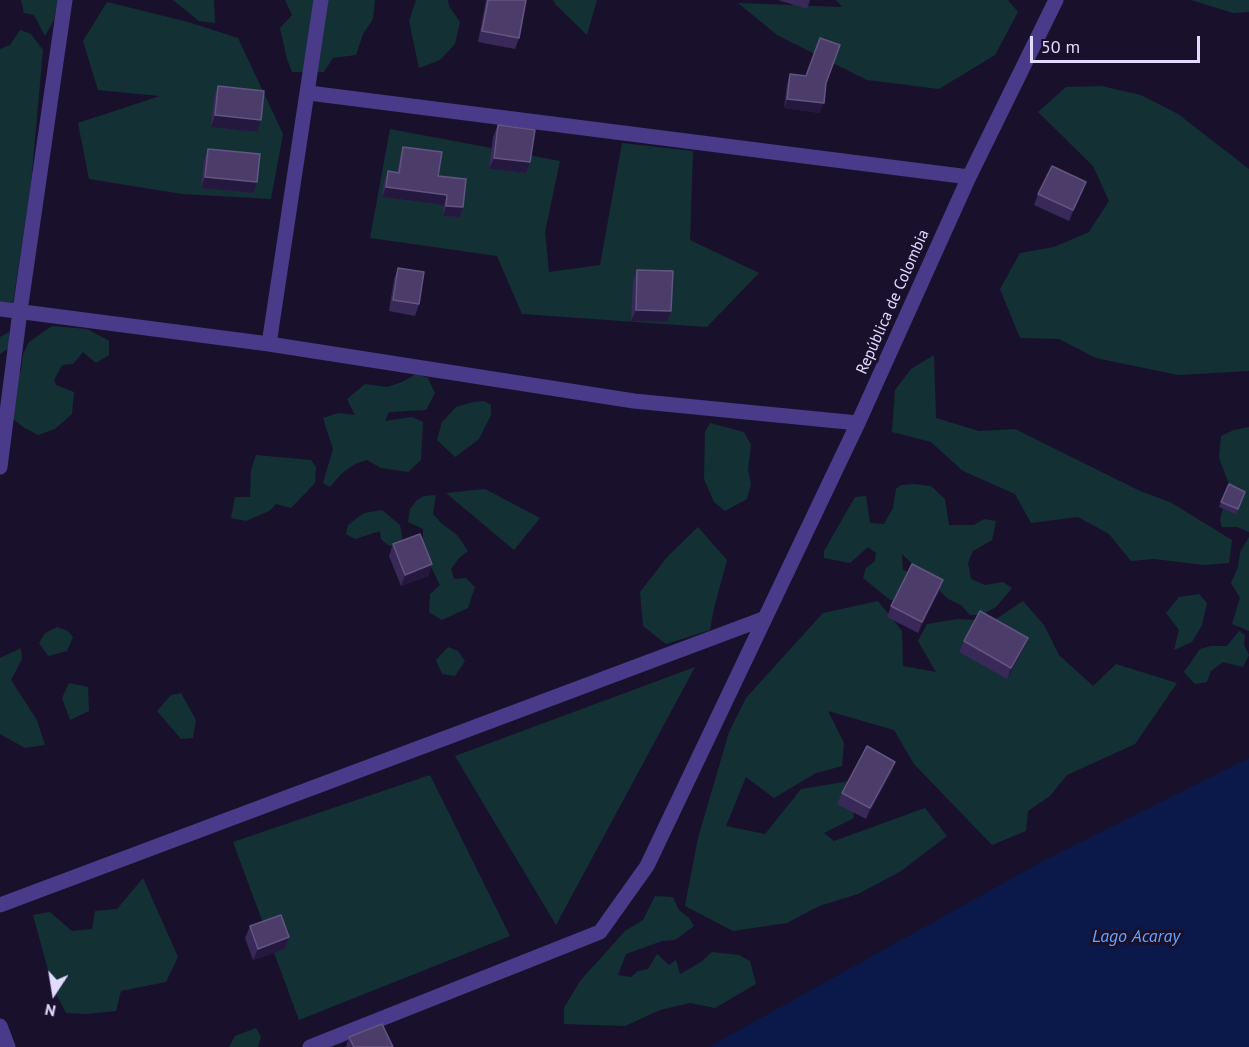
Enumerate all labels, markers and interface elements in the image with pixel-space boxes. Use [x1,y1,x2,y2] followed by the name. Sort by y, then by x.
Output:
[1033,24,1202,62] scale bar
[1041,35,1080,58] text: 50 m
[852,227,934,377] street label: República de Colombia
[1092,926,1180,948] water label: Lago Acaray
[24,963,84,1023] north arrow
[43,1000,57,1021] text: N

